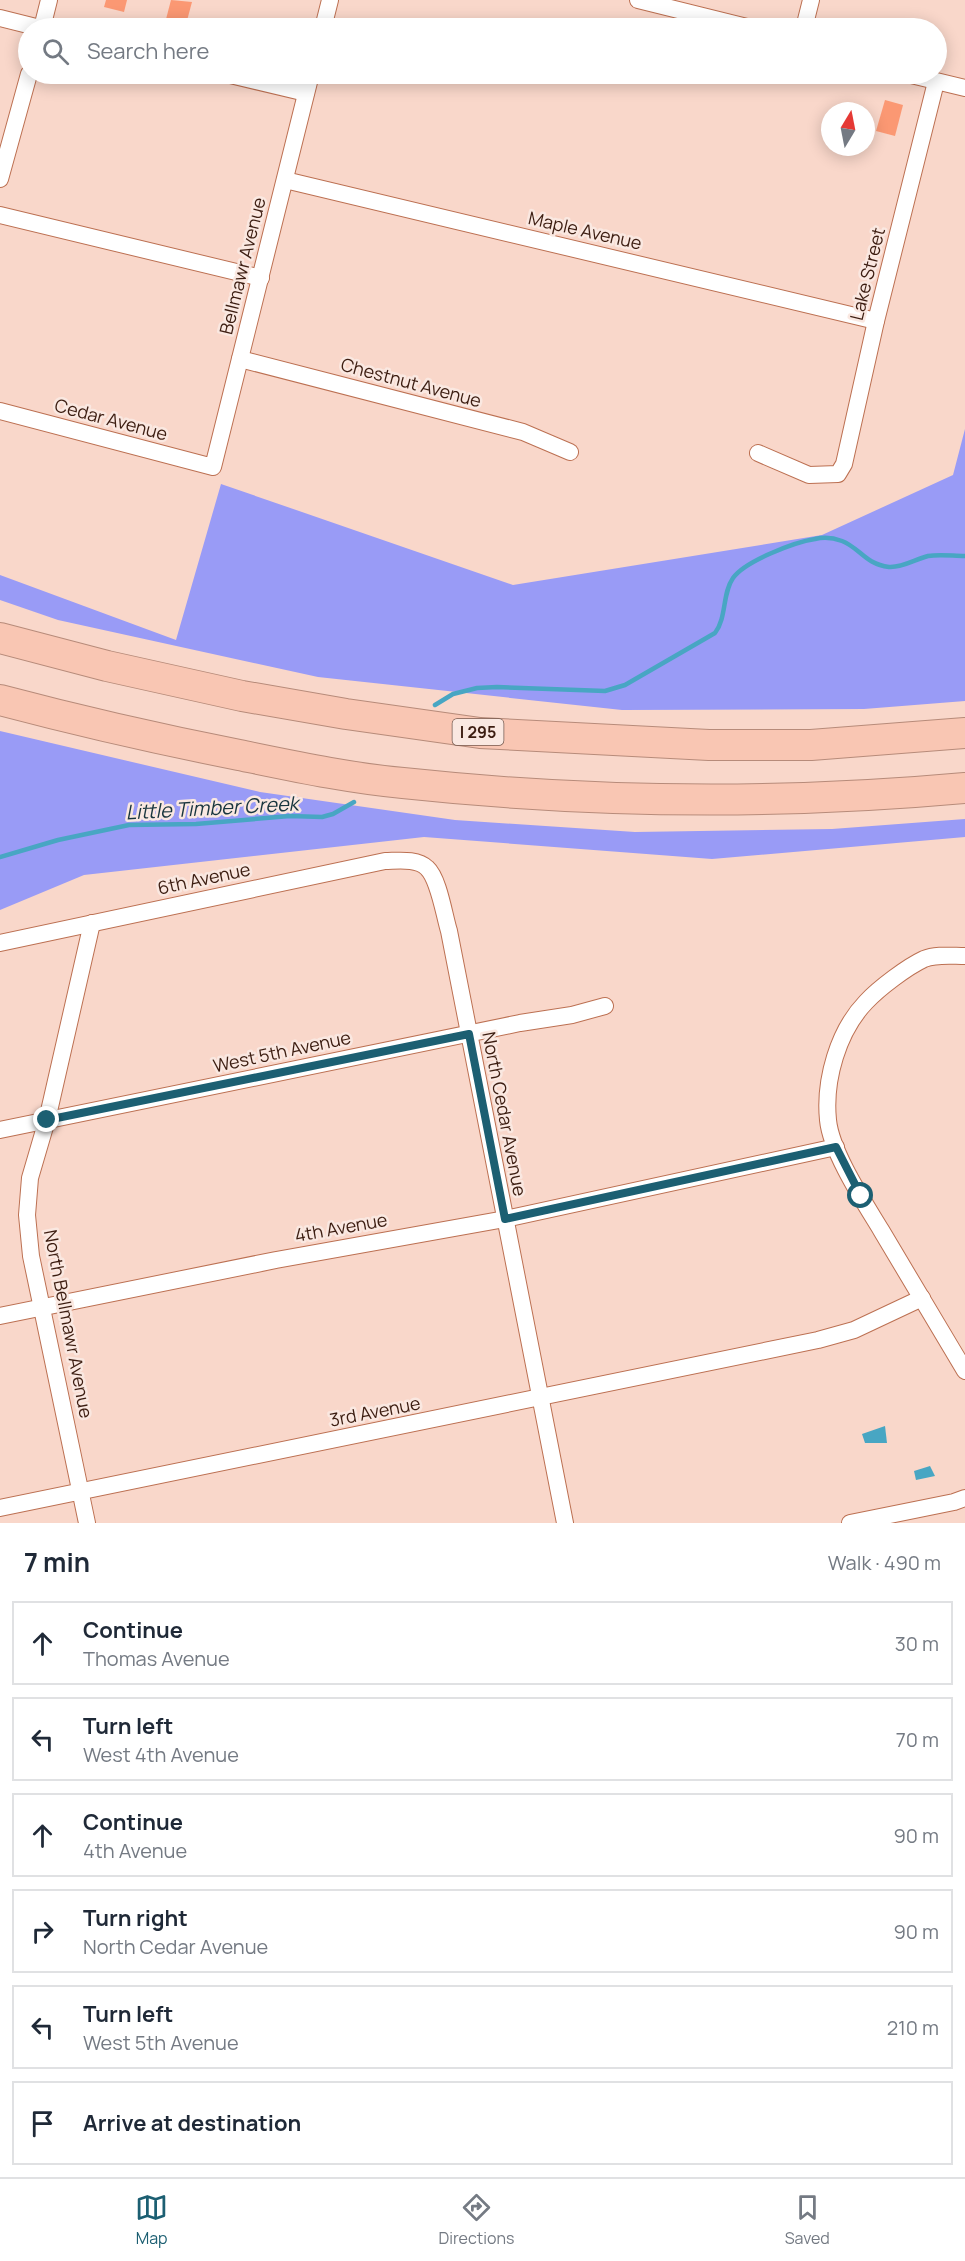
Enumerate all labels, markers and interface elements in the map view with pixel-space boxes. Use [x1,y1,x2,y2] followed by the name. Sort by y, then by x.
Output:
[18,18,947,84] search box
[39,35,72,68] icon: search
[87,36,209,66] text: Search here
[821,102,875,156] north arrow
[213,195,271,337] street label: Bellmawr Avenue
[526,205,644,255] street label: Maple Avenue
[844,225,890,323] street label: Lake Street
[338,352,484,412] street label: Chestnut Avenue
[52,392,170,446] street label: Cedar Avenue
[452,719,504,745] road number: I 295
[125,789,302,826] water label: Little Timber Creek
[155,856,252,900] street label: 6th Avenue
[211,1025,353,1077] street label: West 5th Avenue
[477,1030,533,1198] street label: North Cedar Avenue
[33,1106,59,1132] route end
[847,1182,873,1208] route start
[293,1207,389,1247] street label: 4th Avenue
[39,1228,99,1420] street label: North Bellmawr Avenue
[327,1390,422,1432] street label: 3rd Avenue
[24,1544,90,1580] text: 7 min
[828,1549,941,1576] text: Walk · 490 m
[83,1615,183,1645] text: Continue
[26,1627,59,1660] icon: ahead
[895,1630,939,1657] text: 30 m
[83,1645,230,1672] text: Thomas Avenue
[83,1711,173,1741] text: Turn left
[26,1723,59,1756] icon: left
[896,1726,939,1753] text: 70 m
[83,1741,239,1768] text: West 4th Avenue
[83,1807,183,1837] text: Continue
[26,1819,59,1852] icon: ahead
[893,1822,939,1849] text: 90 m
[83,1837,187,1864] text: 4th Avenue
[83,1903,188,1933] text: Turn right
[26,1915,59,1948] icon: right
[893,1918,939,1945] text: 90 m
[83,1933,268,1960] text: North Cedar Avenue
[83,1999,173,2029] text: Turn left
[26,2011,59,2044] icon: left
[887,2014,939,2041] text: 210 m
[83,2029,239,2056] text: West 5th Avenue
[26,2107,59,2140] icon: arrive
[83,2108,301,2138] text: Arrive at destination
[135,2191,168,2249] tab: Map
[439,2191,514,2249] tab: Directions
[785,2191,830,2249] tab: Saved

